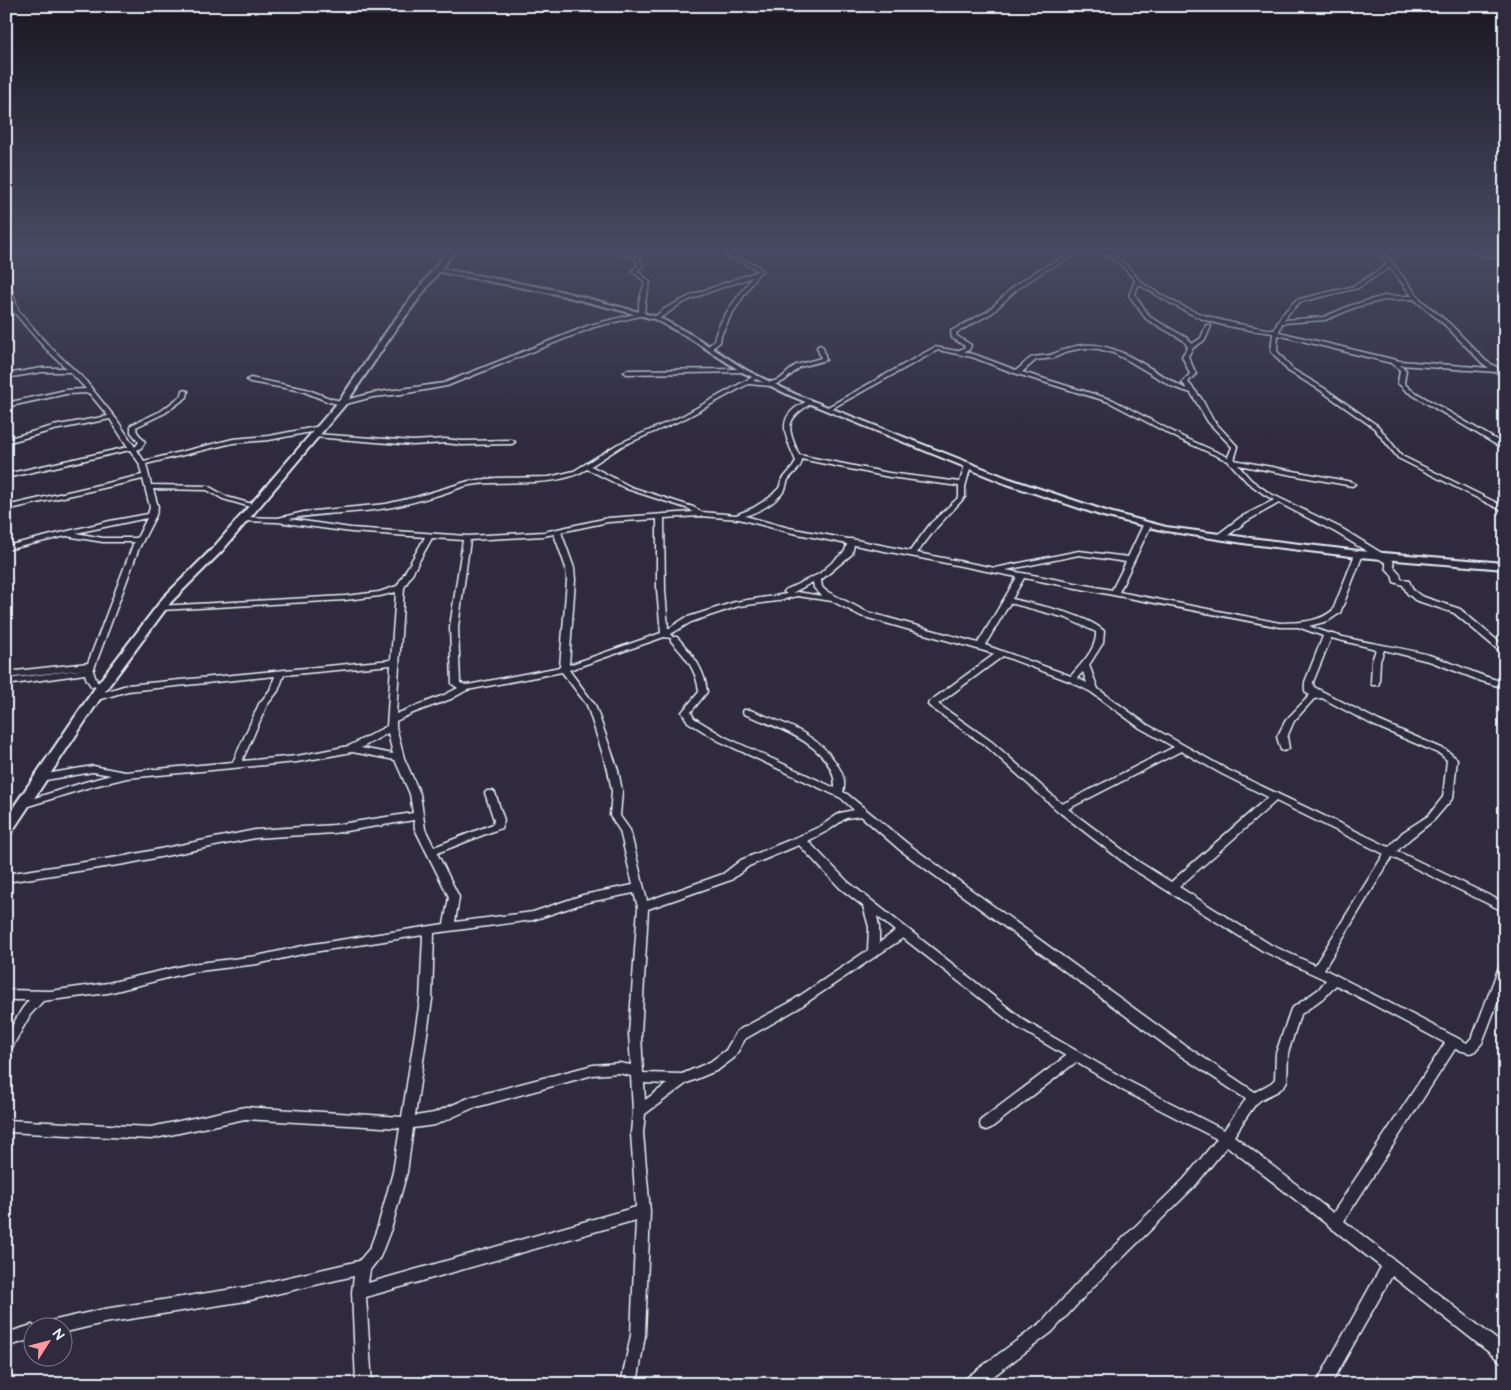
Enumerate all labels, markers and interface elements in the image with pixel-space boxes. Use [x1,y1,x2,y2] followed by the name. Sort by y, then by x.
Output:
[22,1318,72,1368] north arrow
[48,1325,68,1344] text: N

